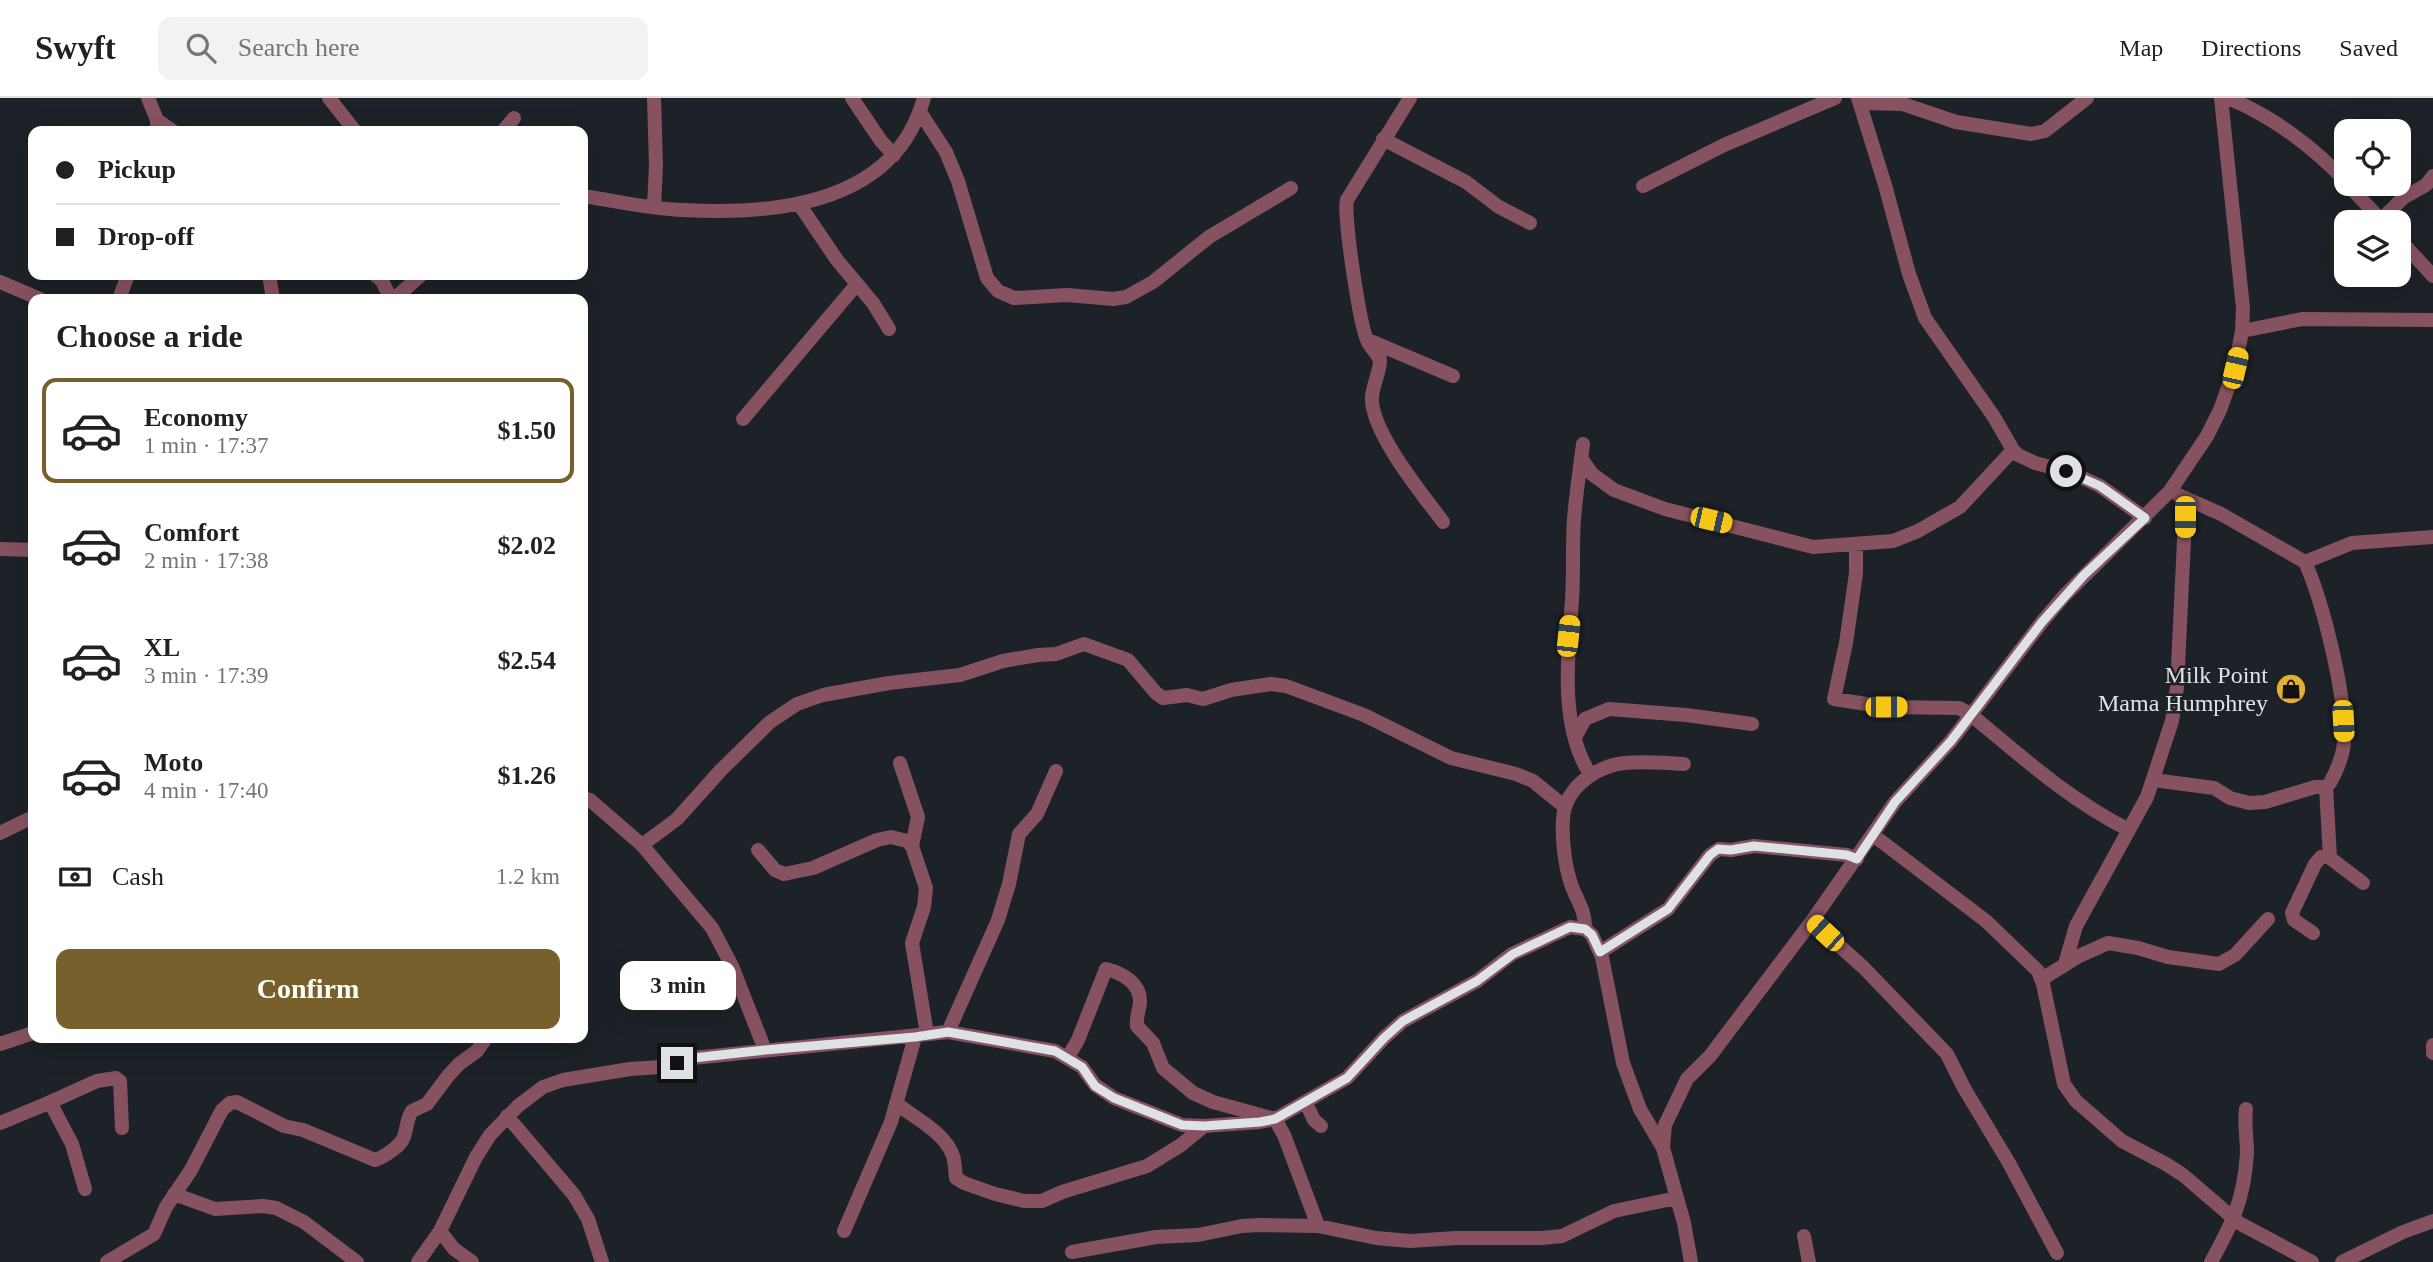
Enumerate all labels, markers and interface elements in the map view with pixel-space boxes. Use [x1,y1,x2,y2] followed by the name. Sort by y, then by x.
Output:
[158,17,648,80] search box
[182,29,220,67] icon: search
[35,30,116,66] text: Swyft
[238,33,360,62] text: Search here
[2119,35,2163,61] text: Map
[2201,35,2301,61] text: Directions
[2339,35,2398,61] text: Saved
[2334,119,2411,287] map controls
[2334,119,2411,196] button: locate
[98,155,176,184] text: Pickup
[2334,210,2411,287] button: layers
[98,222,194,251] text: Drop-off
[56,318,243,354] text: Choose a ride
[2221,345,2250,391] car
[60,399,123,462] icon: car
[144,403,248,432] text: Economy
[498,416,556,445] text: $1.50
[144,433,269,458] text: 1 min · 17:37
[2050,455,2082,487] route start
[2175,496,2196,538] car
[1689,505,1734,535] car
[60,514,123,577] icon: car
[144,518,239,547] text: Comfort
[498,531,556,560] text: $2.02
[144,548,269,573] text: 2 min · 17:38
[1556,614,1581,658] car
[60,629,123,692] icon: car
[144,633,180,662] text: XL
[498,646,556,675] text: $2.54
[2098,662,2268,716] place label: Milk Point Mama Humphrey
[144,663,269,688] text: 3 min · 17:39
[2274,672,2308,706] shop icon: Milk Point Mama Humphrey
[1866,697,1908,718] car
[2332,699,2355,743] car
[60,744,123,807] icon: car
[144,748,203,777] text: Moto
[498,761,556,790] text: $1.26
[144,778,269,803] text: 4 min · 17:40
[56,858,94,896] icon: cash
[112,862,164,891] text: Cash
[496,864,560,889] text: 1.2 km
[1803,911,1848,955] car
[56,949,560,1029] button: Confirm
[619,962,735,1010] callout: 3 min
[650,973,706,998] text: 3 min
[661,1047,693,1079] route end

